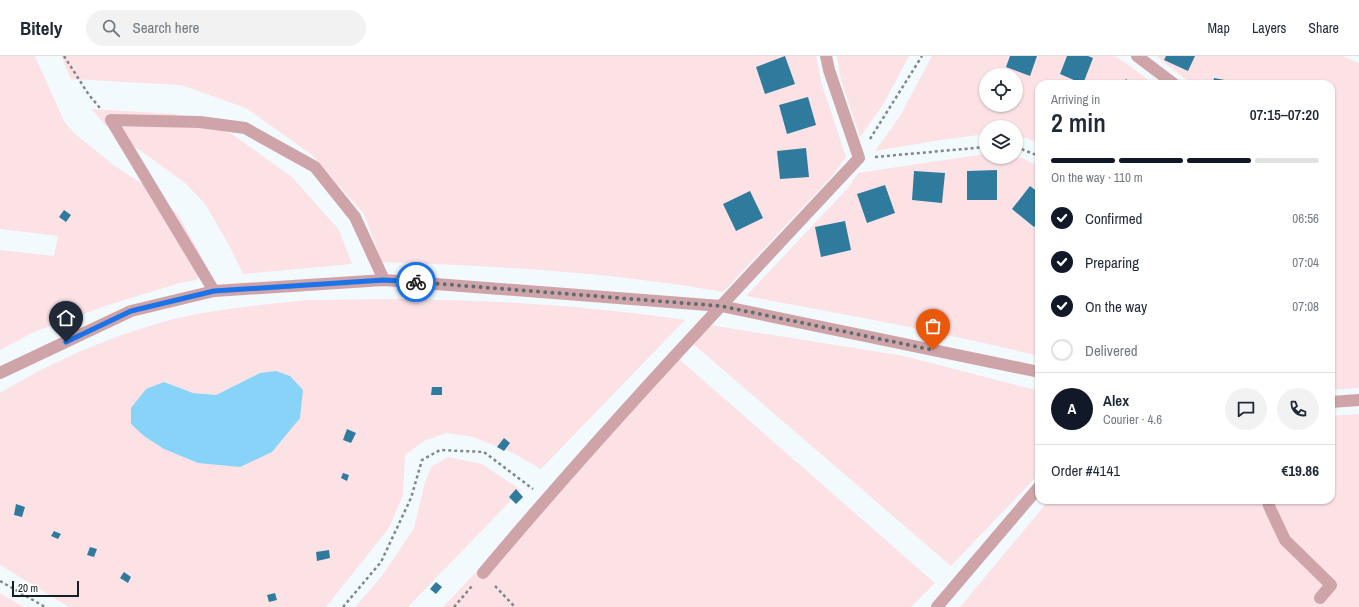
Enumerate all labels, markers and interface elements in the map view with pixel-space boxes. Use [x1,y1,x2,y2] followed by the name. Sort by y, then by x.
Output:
[86,10,366,46] search box
[20,15,62,41] text: Bitely
[100,17,122,39] icon: search
[132,17,199,38] text: Search here
[1208,19,1230,37] text: Map
[1252,19,1286,37] text: Layers
[1308,19,1339,37] text: Share
[979,68,1023,164] map controls
[979,68,1023,112] button: locate
[1051,91,1100,108] text: Arriving in
[1250,104,1319,125] text: 07:15–07:20
[1051,105,1106,140] text: 2 min
[979,120,1023,164] button: layers
[1051,169,1143,186] text: On the way · 110 m
[1051,207,1073,229] icon: check
[1085,208,1142,229] text: Confirmed
[1292,210,1319,227] text: 06:56
[1051,251,1073,273] icon: check
[1085,252,1139,273] text: Preparing
[1292,254,1319,271] text: 07:04
[396,262,436,302] courier
[405,271,427,293] icon: bike
[1051,295,1073,317] icon: check
[1085,296,1147,317] text: On the way
[1292,298,1319,315] text: 07:08
[49,301,83,342] pin
[55,307,77,329] icon: home
[916,309,950,350] pin
[922,315,944,337] icon: bag
[1085,340,1138,361] text: Delivered
[1225,388,1267,430] button: chat
[1277,388,1319,430] button: phone
[1103,390,1129,411] text: Alex
[1068,398,1076,419] text: A
[1103,411,1162,428] text: Courier · 4.6
[1051,460,1120,481] text: Order #4141
[1281,460,1319,481] text: €19.86
[12,579,79,598] scale bar
[18,581,38,595] text: 20 m

